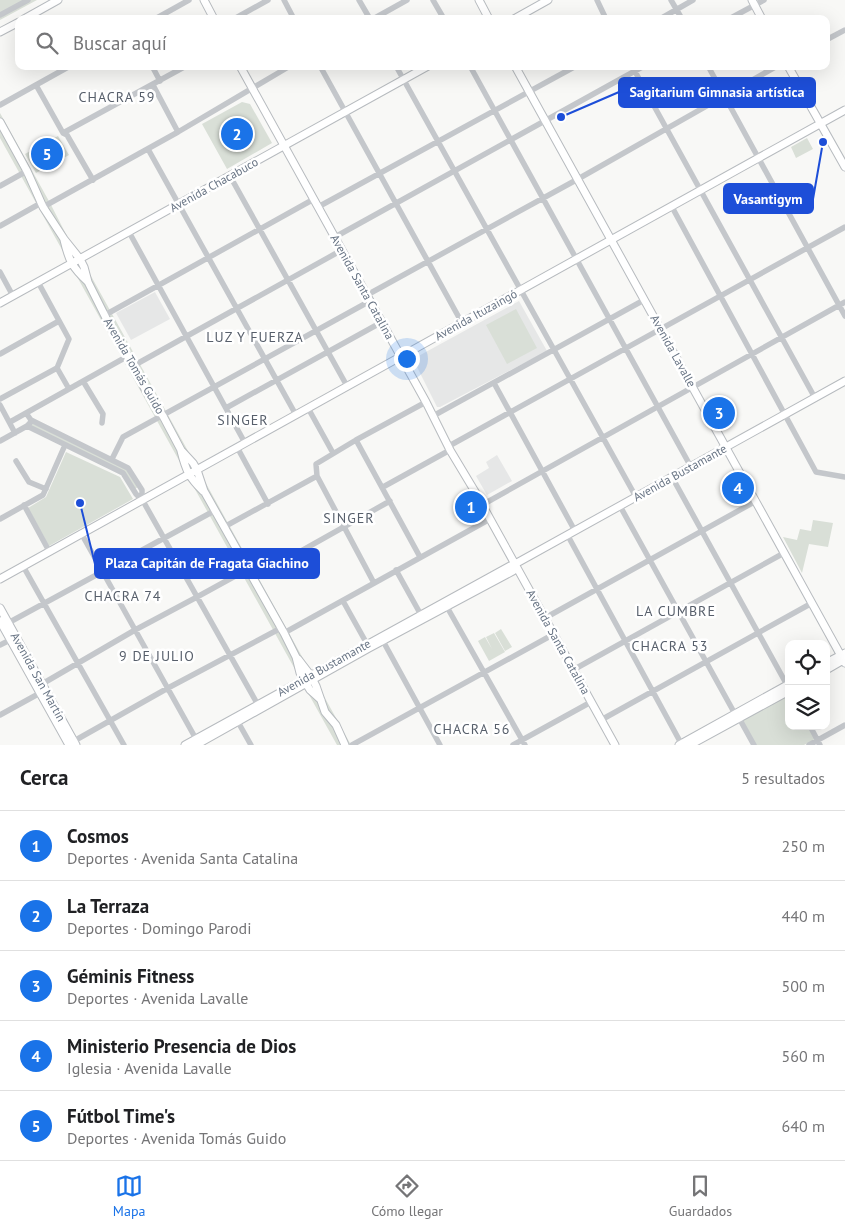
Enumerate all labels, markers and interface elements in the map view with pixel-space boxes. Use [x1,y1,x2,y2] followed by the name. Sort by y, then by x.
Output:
[15,15,830,70] search box
[33,29,61,57] icon: search
[73,31,167,55] text: Buscar aquí
[619,78,815,107] callout: Sagitarium Gimnasia artística
[629,83,805,101] text: Sagitarium Gimnasia artística
[79,88,155,106] district label: CHACRA 59
[221,115,253,153] pin: 2
[31,135,63,173] pin: 5
[167,154,261,215] street label: Avenida Chacabuco
[724,184,813,213] callout: Vasantigym
[732,190,803,208] text: Vasantigym
[327,232,398,342] street label: Avenida Santa Catalina
[432,286,520,343] street label: Avenida Ituzaingó
[647,312,700,390] street label: Avenida Lavalle
[101,315,168,417] street label: Avenida Tomás Guido
[206,328,304,346] district label: LUZ Y FUERZA
[394,346,420,372] your location
[703,394,735,432] pin: 3
[217,411,269,429] district label: SINGER
[630,441,729,504] street label: Avenida Bustamante
[722,469,754,507] pin: 4
[455,488,487,526] pin: 1
[323,509,375,527] district label: SINGER
[95,549,319,578] callout: Plaza Capitán de Fragata Giachino
[105,554,309,572] text: Plaza Capitán de Fragata Giachino
[85,587,161,605] district label: CHACRA 74
[523,587,594,697] street label: Avenida Santa Catalina
[636,602,716,620] district label: LA CUMBRE
[8,630,69,724] street label: Avenida San Martín
[274,636,373,699] street label: Avenida Bustamante
[632,637,708,655] district label: CHACRA 53
[785,640,830,730] map controls
[785,640,830,685] button: locate
[119,647,195,665] district label: 9 DE JULIO
[785,685,830,730] button: layers
[434,720,510,738] district label: CHACRA 56
[20,764,69,791] text: Cerca
[741,768,825,788] text: 5 resultados
[67,824,129,848] text: Cosmos
[31,836,41,856] text: 1
[782,836,825,856] text: 250 m
[67,848,298,868] text: Deportes · Avenida Santa Catalina
[67,894,149,918] text: La Terraza
[31,906,41,926] text: 2
[782,906,825,926] text: 440 m
[67,918,251,938] text: Deportes · Domingo Parodi
[67,964,194,988] text: Géminis Fitness
[31,976,41,996] text: 3
[782,976,825,996] text: 500 m
[67,988,249,1008] text: Deportes · Avenida Lavalle
[67,1034,296,1058] text: Ministerio Presencia de Dios
[31,1046,41,1066] text: 4
[782,1046,825,1066] text: 560 m
[67,1058,232,1078] text: Iglesia · Avenida Lavalle
[67,1104,175,1128] text: Fútbol Time's
[31,1116,41,1136] text: 5
[782,1116,825,1136] text: 640 m
[67,1128,286,1148] text: Deportes · Avenida Tomás Guido
[113,1172,145,1220] tab: Mapa
[371,1172,443,1220] tab: Cómo llegar
[669,1172,732,1220] tab: Guardados

